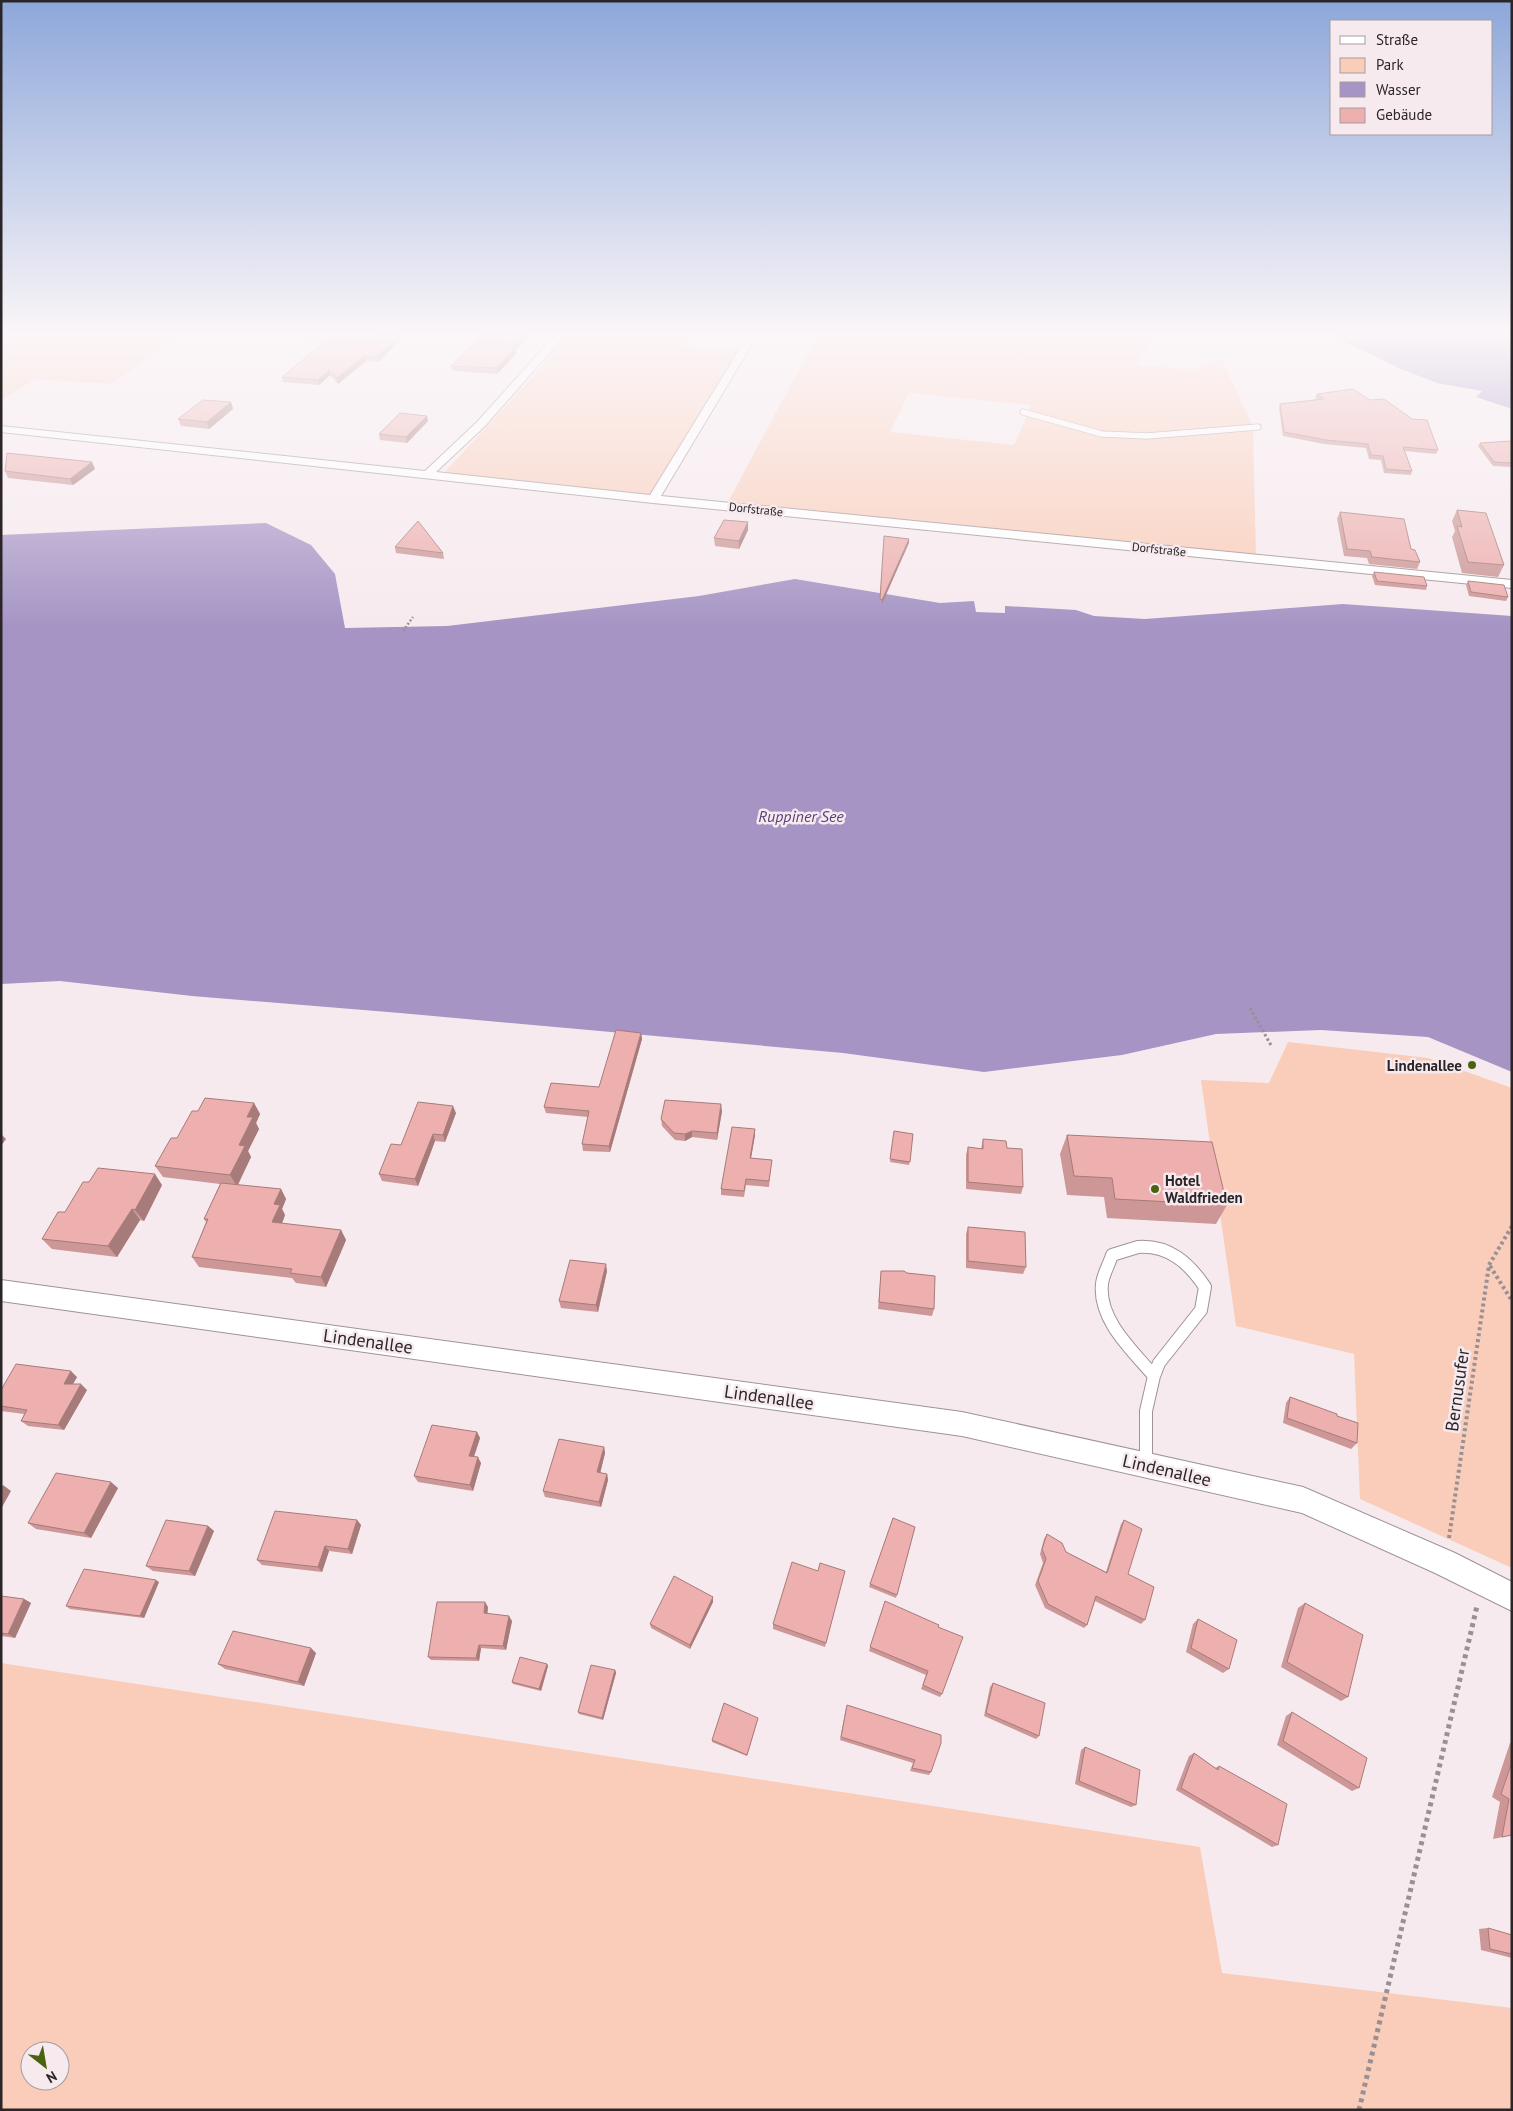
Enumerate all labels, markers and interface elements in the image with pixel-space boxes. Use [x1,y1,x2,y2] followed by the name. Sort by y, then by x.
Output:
[1330,20,1493,135] legend
[1376,30,1418,49] text: Straße
[1376,55,1404,74] text: Park
[1376,80,1421,99] text: Wasser
[1376,105,1432,124] text: Gebäude
[728,499,784,519] street label: Dorfstraße
[1131,539,1187,559] street label: Dorfstraße
[758,806,844,826] water label: Ruppiner See
[1387,1056,1462,1075] place label: Lindenallee
[1466,1059,1478,1071] marker: Lindenallee
[1165,1171,1243,1207] place label: Hotel Waldfrieden
[1149,1183,1161,1195] marker: Hotel Waldfrieden
[322,1323,414,1359] street label: Lindenallee
[1440,1347,1474,1433] street label: Bernusufer
[723,1379,815,1415] street label: Lindenallee
[1120,1449,1214,1491] street label: Lindenallee
[20,2041,70,2091] north arrow
[43,2067,60,2087] text: N

